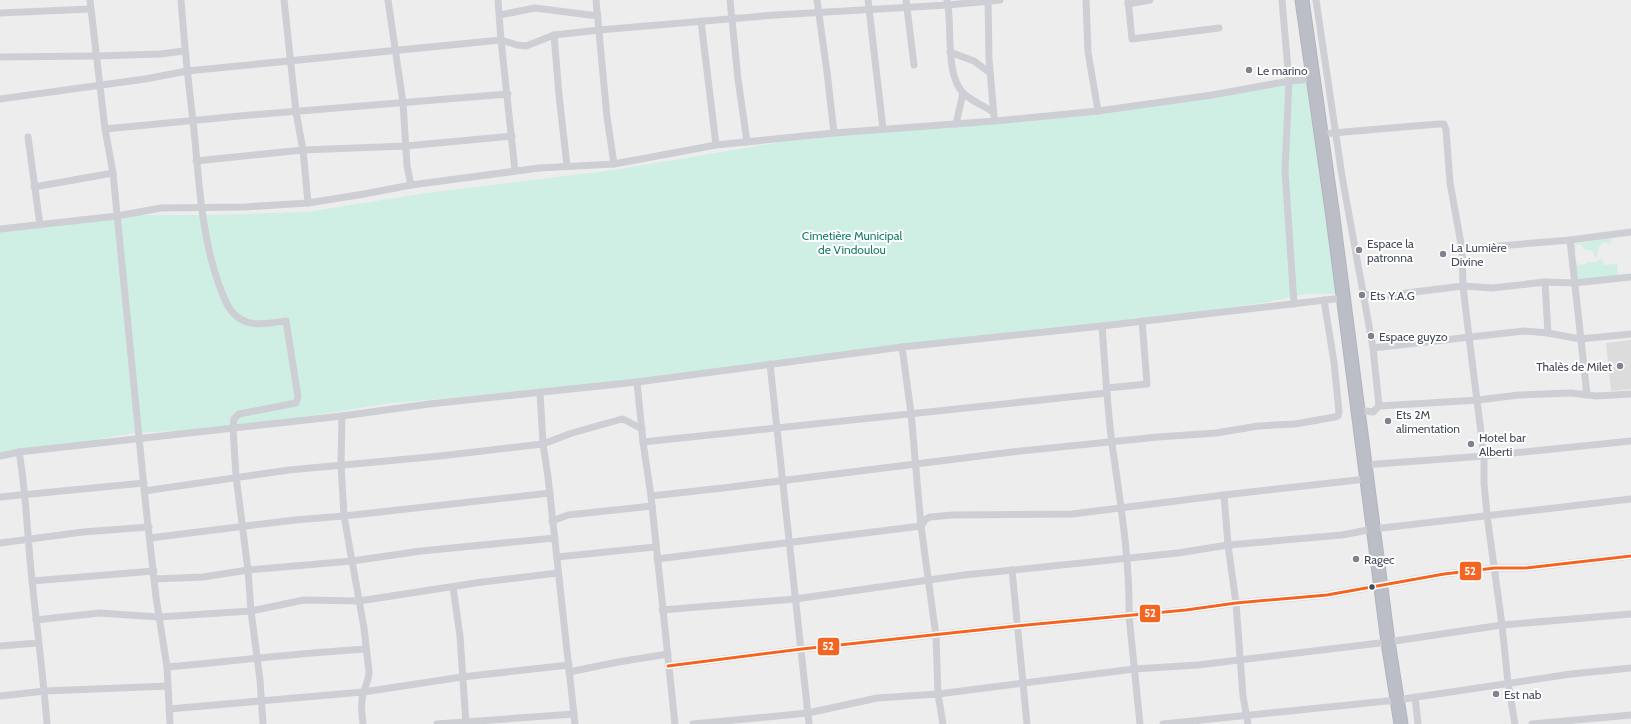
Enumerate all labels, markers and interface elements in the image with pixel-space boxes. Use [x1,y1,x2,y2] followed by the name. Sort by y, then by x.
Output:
[1257,63,1308,78] place label: Le marino
[1244,65,1254,75] marker: Le marino
[802,228,902,257] park label: Cimetière Municipal de Vindoulou
[1367,236,1414,265] place label: Espace la patronna
[1451,240,1507,269] place label: La Lumière Divine
[1354,245,1364,255] marker: Espace la patronna
[1438,249,1448,259] marker: La Lumière Divine
[1370,288,1415,303] place label: Ets Y.A.G
[1357,290,1367,300] marker: Ets Y.A.G
[1379,329,1448,344] place label: Espace guyzo
[1366,331,1376,341] marker: Espace guyzo
[1536,359,1612,374] place label: Thalès de Milet
[1615,361,1625,371] marker: Thalès de Milet
[1396,407,1460,436] place label: Ets 2M alimentation
[1383,416,1393,426] marker: Ets 2M alimentation
[1479,430,1526,459] place label: Hotel bar Alberti
[1466,439,1476,449] marker: Hotel bar Alberti
[1364,552,1395,567] place label: Ragec
[1351,554,1361,564] marker: Ragec
[1459,561,1482,581] line badge: 52
[1464,564,1476,578] text: 52
[1367,582,1377,592] unlabelled marker
[1139,604,1161,623] line badge: 52
[1144,606,1156,620] text: 52
[817,637,840,656] line badge: 52
[822,639,834,653] text: 52
[1504,687,1542,702] place label: Est nab
[1491,689,1501,699] marker: Est nab

